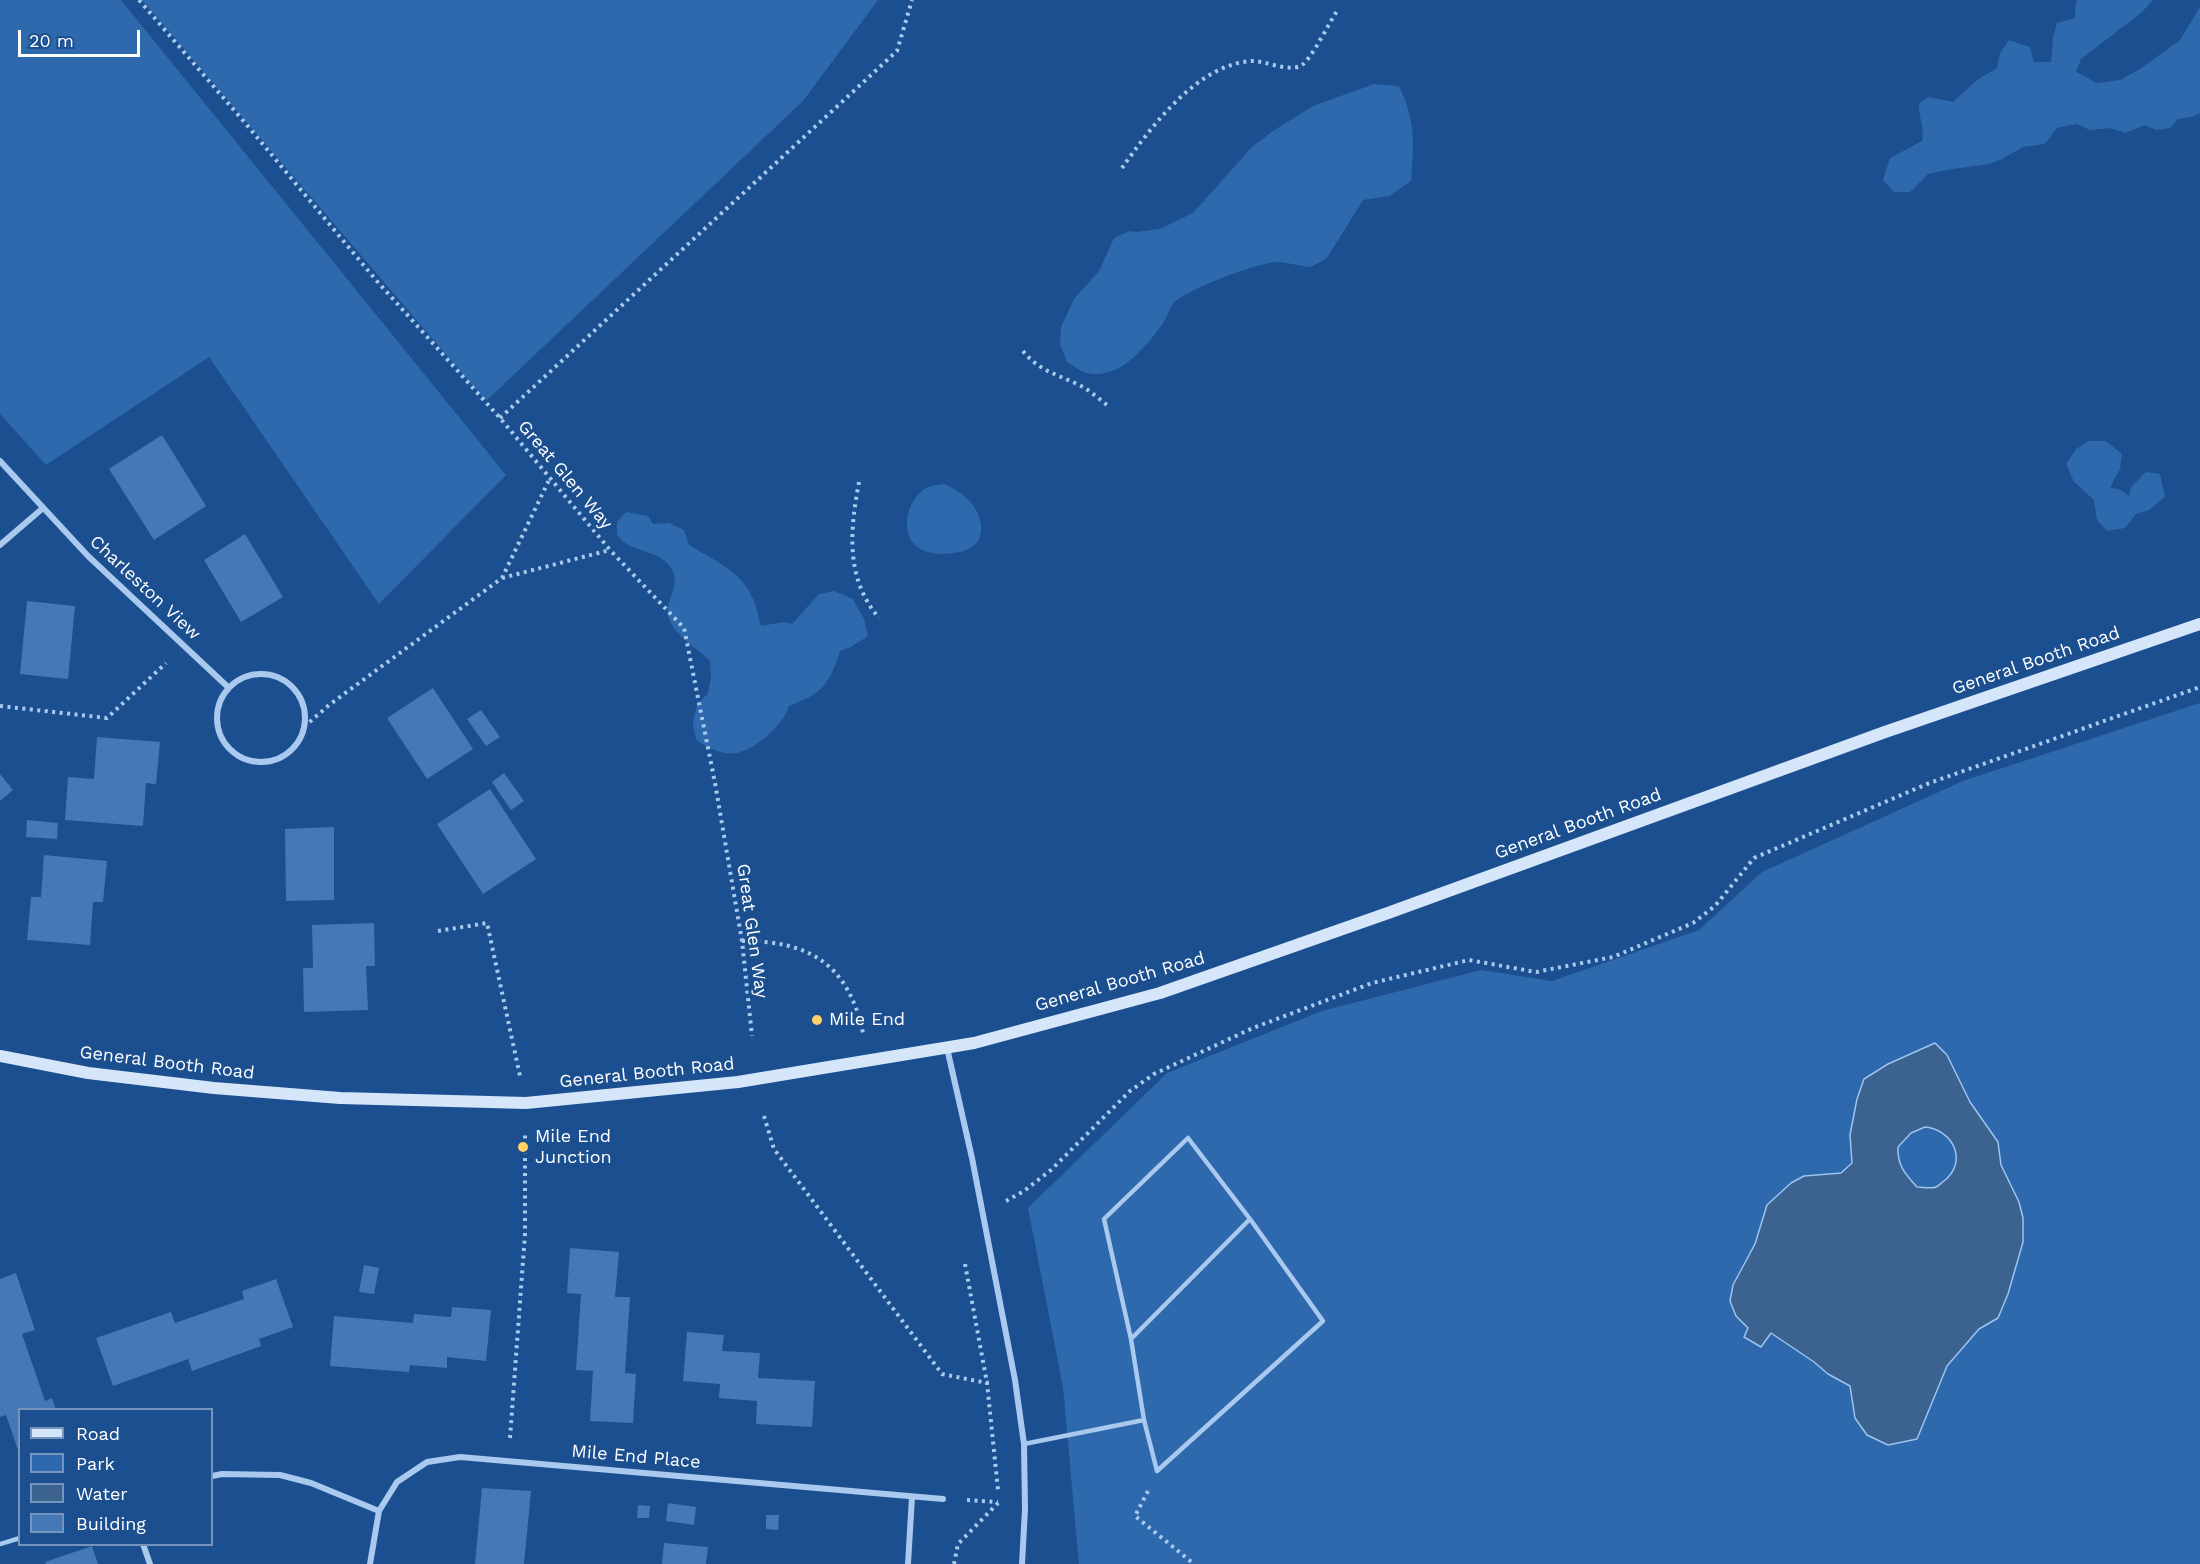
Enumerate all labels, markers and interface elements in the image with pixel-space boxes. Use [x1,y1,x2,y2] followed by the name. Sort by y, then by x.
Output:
[21,18,142,56] scale bar
[29,30,74,51] text: 20 m
[513,416,617,534] street label: Great Glen Way
[85,531,205,645] street label: Charleston View
[1949,622,2123,700] street label: General Booth Road
[1492,784,1664,864] street label: General Booth Road
[732,862,772,1000] street label: Great Glen Way
[1033,947,1207,1017] street label: General Booth Road
[829,1009,905,1031] place label: Mile End
[810,1013,824,1027] marker: Mile End
[78,1042,256,1084] street label: General Booth Road
[558,1053,736,1093] street label: General Booth Road
[535,1126,612,1168] place label: Mile End Junction
[516,1140,530,1154] marker: Mile End Junction
[18,1408,213,1546] legend
[76,1423,120,1444] text: Road
[571,1441,701,1473] street label: Mile End Place
[76,1453,115,1474] text: Park
[76,1483,128,1504] text: Water
[76,1513,146,1534] text: Building

